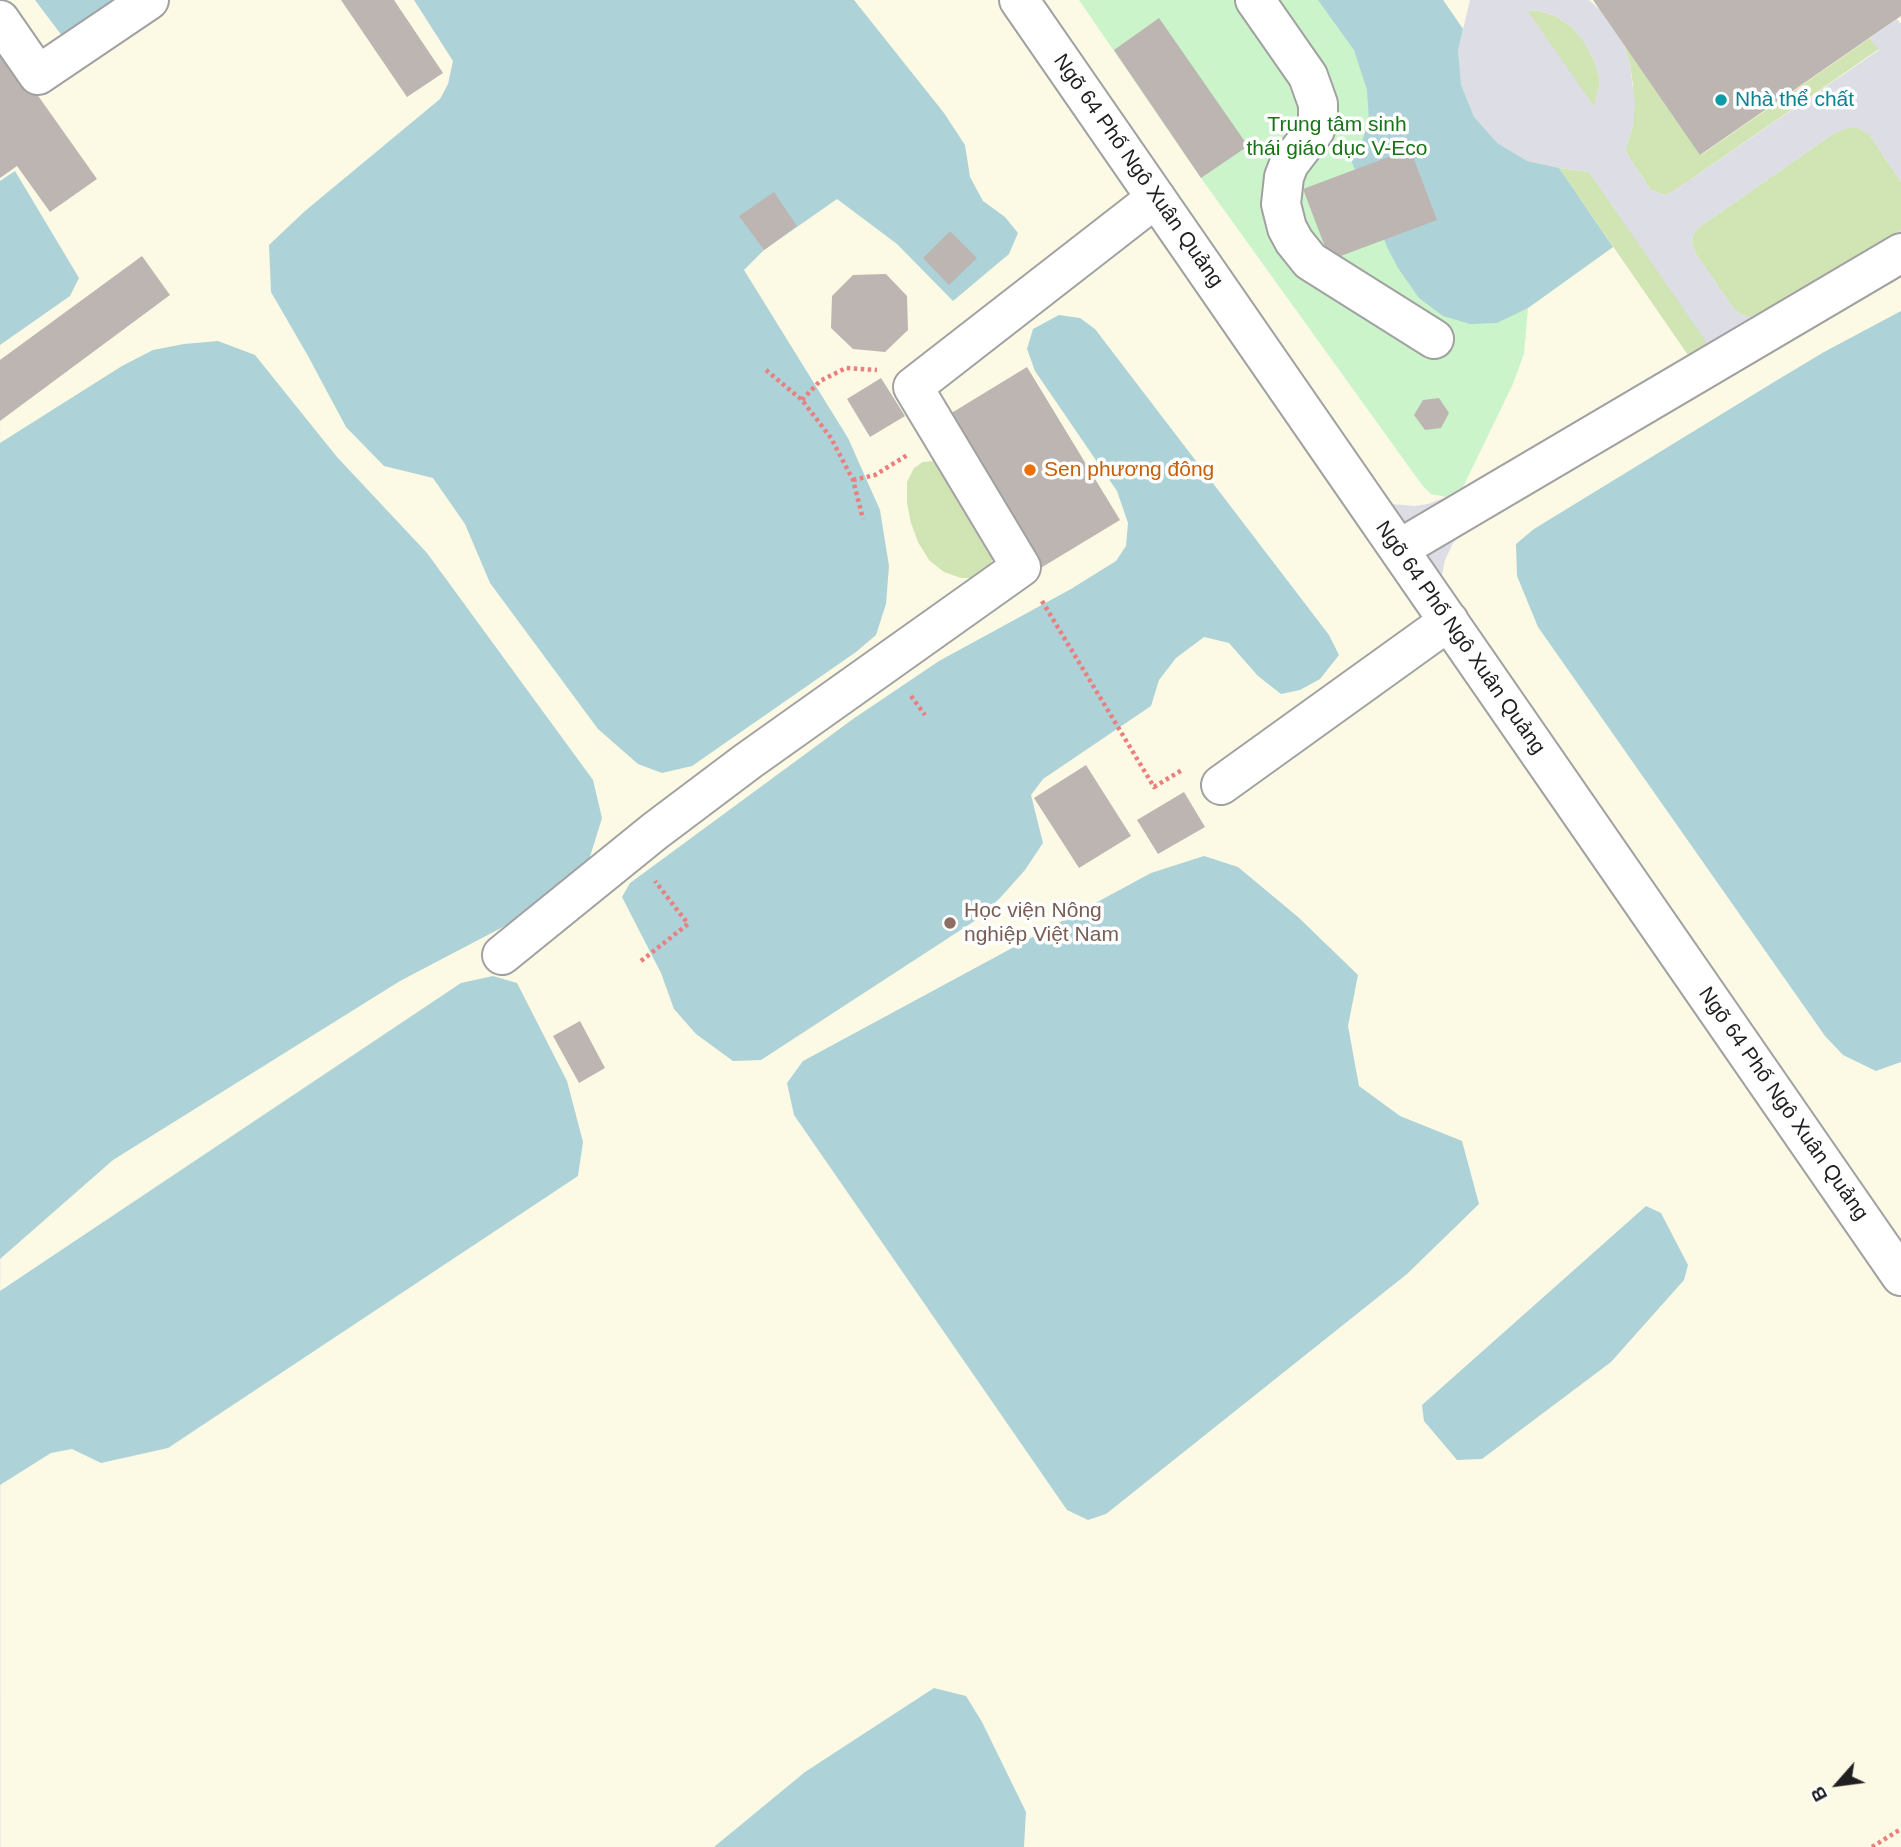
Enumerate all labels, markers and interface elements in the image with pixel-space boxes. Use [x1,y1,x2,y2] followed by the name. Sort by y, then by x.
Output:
[1048,49,1228,293] street label: Ngõ 64 Phố Ngô Xuân Quảng
[1735,87,1854,113] place label: Nhà thể chất
[1713,92,1729,108] marker: Nhà thể chất
[1247,112,1427,162] park label: Trung tâm sinh thái giáo dục V-Eco
[1044,457,1214,483] place label: Sen phương đông
[1022,462,1038,478] marker: Sen phương đông
[1370,516,1550,760] street label: Ngõ 64 Phố Ngô Xuân Quảng
[964,898,1119,948] place label: Học viện Nông nghiệp Việt Nam
[942,915,958,931] marker: Học viện Nông nghiệp Việt Nam
[1693,982,1873,1226] street label: Ngõ 64 Phố Ngô Xuân Quảng
[1803,1749,1873,1819] north arrow
[1807,1783,1832,1805] text: B

